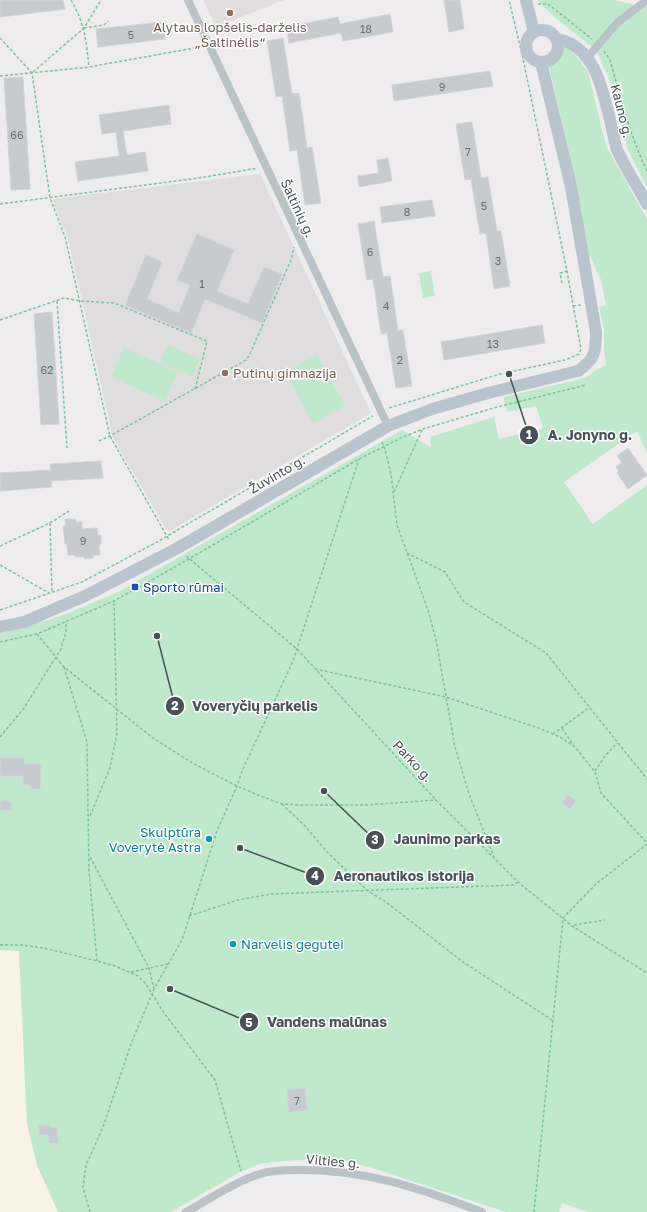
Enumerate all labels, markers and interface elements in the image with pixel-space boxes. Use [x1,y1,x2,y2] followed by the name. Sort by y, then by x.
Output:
[225,8,235,18] marker: Alytaus lopšelis-darželis „Šaltinėlis“
[153,19,307,50] place label: Alytaus lopšelis-darželis „Šaltinėlis“
[360,22,372,35] house number: 18
[128,28,134,41] house number: 5
[439,80,445,93] house number: 9
[608,82,636,140] street label: Kauno g.
[10,128,24,141] house number: 66
[465,145,471,158] house number: 7
[277,176,319,240] street label: Šaltinių g.
[481,199,487,212] house number: 5
[404,205,411,218] house number: 8
[367,245,374,258] house number: 6
[495,254,501,267] house number: 3
[199,277,205,290] house number: 1
[383,299,390,312] house number: 4
[487,337,499,350] house number: 13
[397,353,403,366] house number: 2
[40,363,54,376] house number: 62
[233,365,336,381] place label: Putinų gimnazija
[220,368,230,378] marker: Putinų gimnazija
[519,422,640,448] callout: A. Jonyno g.
[548,426,632,443] text: A. Jonyno g.
[526,427,532,442] text: 1
[246,452,308,496] street label: Žuvinto g.
[80,534,86,547] house number: 9
[143,579,224,595] place label: Sporto rūmai
[130,582,140,592] marker: Sporto rūmai
[165,693,326,719] callout: Voveryčių parkelis
[192,697,318,714] text: Voveryčių parkelis
[171,698,179,713] text: 2
[390,737,436,785] street label: Parko g.
[109,824,201,855] place label: Skulptūra Voverytė Astra
[365,827,508,853] callout: Jaunimo parkas
[393,830,501,847] text: Jaunimo parkas
[371,832,379,847] text: 3
[204,834,214,844] marker: Skulptūra Voverytė Astra
[305,863,482,889] callout: Aeronautikos istorija
[334,867,474,884] text: Aeronautikos istorija
[311,868,319,883] text: 4
[241,936,344,952] place label: Narvelis gegutei
[228,939,238,949] marker: Narvelis gegutei
[239,1009,395,1035] callout: Vandens malūnas
[267,1013,387,1030] text: Vandens malūnas
[245,1015,253,1030] text: 5
[294,1094,300,1107] house number: 7
[305,1151,361,1171] street label: Vilties g.

